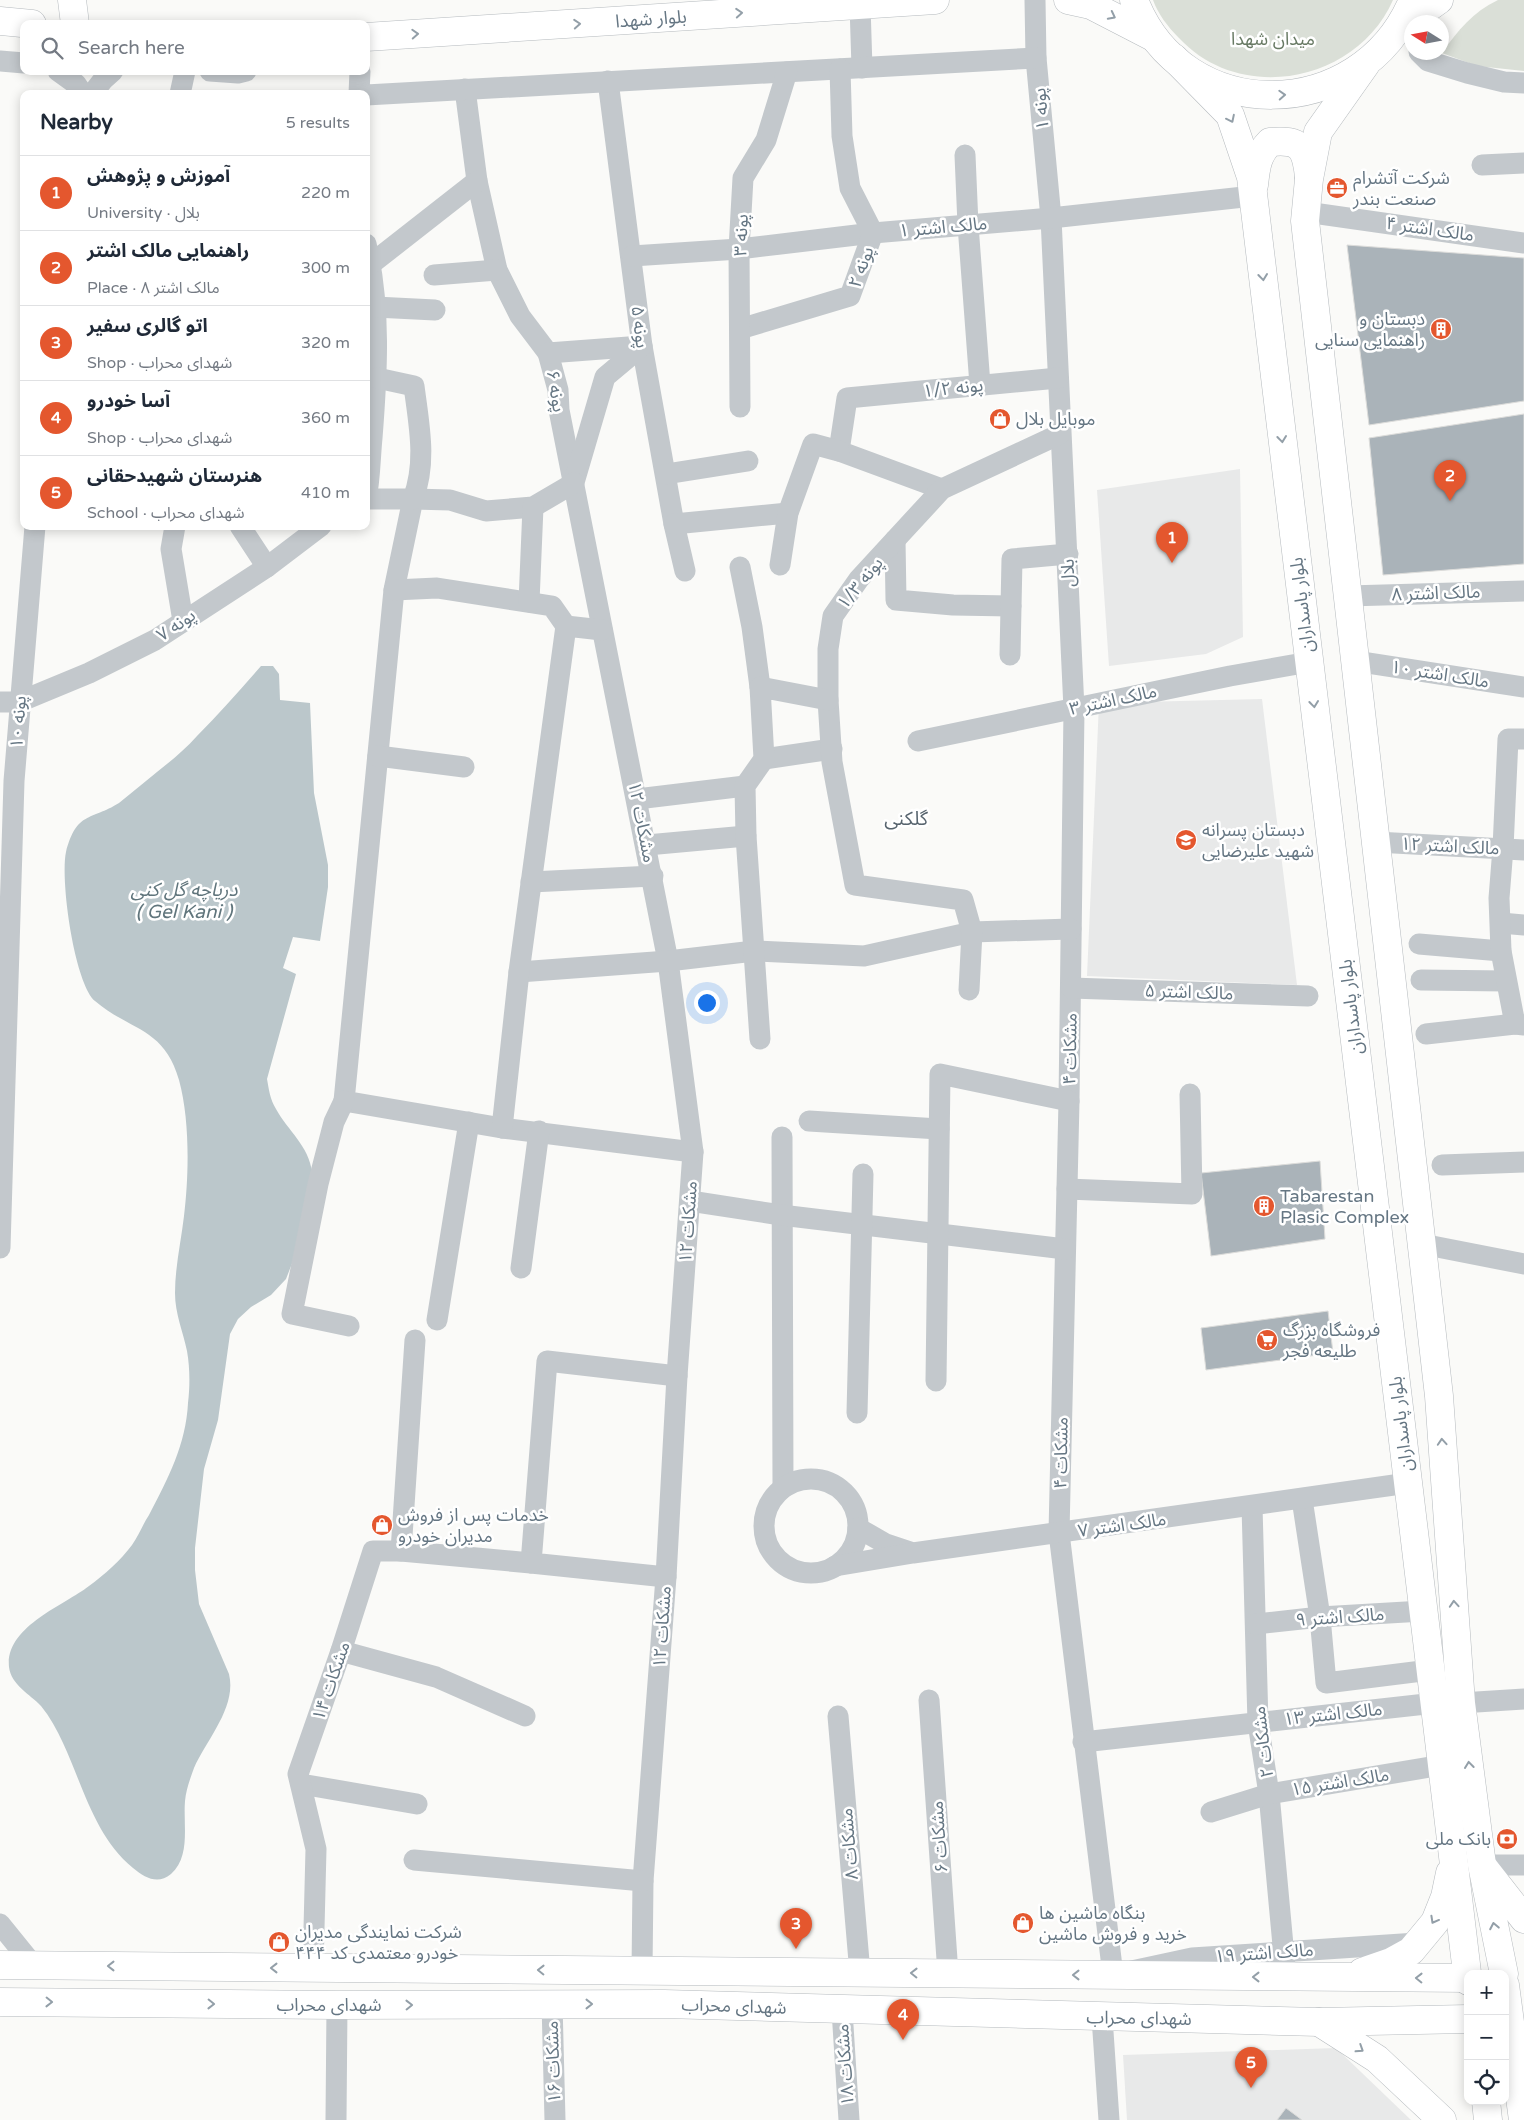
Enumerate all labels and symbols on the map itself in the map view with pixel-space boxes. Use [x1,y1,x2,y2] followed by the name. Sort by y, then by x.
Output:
[615,6,687,32] street label: بلوار شهدا
[736,8,744,19] one-way arrow
[1107,10,1116,20] one-way arrow
[1404,15,1449,60] north arrow
[573,19,581,30] one-way arrow
[1231,28,1315,50] park label: میدان شهدا
[411,29,419,40] one-way arrow
[1028,87,1054,131] street label: پونه ۱
[1278,89,1286,100] one-way arrow
[1224,114,1235,123] one-way arrow
[1352,167,1450,210] place label: شرکت آتشرام صنعت بندر
[1325,176,1349,200] office icon: شرکت آتشرام صنعت بندر
[898,212,988,242] street label: مالک اشتر ۱
[1384,212,1476,246] street label: مالک اشتر ۴
[729,213,753,257] street label: پونه ۳
[843,243,879,291] street label: پونه ۲
[1257,273,1268,281] one-way arrow
[626,305,654,349] street label: پونه ۵
[1315,308,1425,351] place label: دبستان و راهنمایی سنایی
[1429,317,1453,341] building icon: دبستان و راهنمایی سنایی
[541,368,571,414] street label: پونه ۶
[922,374,984,402] street label: پونه ۱/۲
[988,407,1012,431] shop icon: موبایل بلال
[1016,408,1095,430] place label: موبایل بلال
[1276,435,1287,443] one-way arrow
[1434,460,1466,501] pin: 2
[1156,522,1188,563] pin: 1
[832,552,888,614] street label: پونه ۱/۳
[1285,556,1319,654] street label: بلوار پاسداران
[1057,559,1079,587] street label: بلال
[1391,580,1481,606] street label: مالک اشتر ۸
[152,604,200,646] street label: پونه ۷
[1389,655,1491,693] street label: مالک اشتر ۱۰
[1067,680,1159,720] street label: مالک اشتر ۳
[5,695,31,749] street label: پونه ۱۰
[1308,700,1319,708] one-way arrow
[623,780,661,864] street label: مشکات ۱۲
[884,808,929,830] district label: گلکنی
[1202,819,1314,862] place label: دبستان پسرانه شهید علیرضایی
[1174,828,1198,852] school or university icon: دبستان پسرانه شهید علیرضایی
[1400,832,1500,860] street label: مالک اشتر ۱۲
[130,879,238,923] water label: دریاچه گل کنی ( Gel Kani )
[1334,958,1368,1056] street label: بلوار پاسداران
[1144,979,1234,1005] street label: مالک اشتر ۵
[694,990,720,1016] your location
[1058,1013,1082,1085] street label: مشکات ۴
[674,1180,702,1264] street label: مشکات ۱۲
[1280,1185,1409,1228] place label: Tabarestan Plasic Complex
[1252,1194,1276,1218] building icon: Tabarestan Plasic Complex
[1282,1319,1380,1362] place label: فروشگاه بزرگ طلیعه فجر
[1255,1328,1279,1352] supermarket icon: فروشگاه بزرگ طلیعه فجر
[1384,1375,1418,1473] street label: بلوار پاسداران
[1049,1417,1073,1489] street label: مشکات ۴
[1437,1437,1448,1445] one-way arrow
[398,1504,549,1547] place label: خدمات پس از فروش مدیران خودرو
[1076,1508,1168,1542] street label: مالک اشتر ۷
[370,1513,394,1537] shop icon: خدمات پس از فروش مدیران خودرو
[648,1585,676,1669] street label: مشکات ۱۲
[1449,1599,1460,1607] one-way arrow
[1295,1603,1385,1631] street label: مالک اشتر ۹
[307,1639,355,1723] street label: مشکات ۱۴
[1283,1698,1383,1730] street label: مالک اشتر ۱۳
[1248,1705,1278,1779] street label: مشکات ۲
[1464,1761,1475,1769] one-way arrow
[1289,1763,1391,1801] street label: مالک اشتر ۱۵
[926,1800,952,1874] street label: مشکات ۶
[835,1807,863,1881] street label: مشکات ۸
[1495,1827,1519,1851] bank icon: بانک ملی
[1426,1828,1491,1850] place label: بانک ملی
[1039,1902,1187,1945] place label: بنگاه ماشین ها خرید و فروش ماشین
[780,1908,812,1949] pin: 3
[1011,1911,1035,1935] shop icon: بنگاه ماشین ها خرید و فروش ماشین
[1431,1915,1441,1924] one-way arrow
[295,1921,462,1964] place label: شرکت نمایندگی مدیران خودرو معتمدی کد ۴۴۴
[1489,1922,1500,1930] one-way arrow
[267,1930,291,1954] shop icon: شرکت نمایندگی مدیران خودرو معتمدی کد ۴۴۴
[1214,1939,1314,1967] street label: مالک اشتر ۱۹
[107,1961,114,1971] one-way arrow
[269,1962,277,1973] one-way arrow
[537,1965,544,1975] one-way arrow
[909,1968,917,1978] one-way arrow
[1072,1970,1080,1980] one-way arrow
[1252,1972,1260,1982] one-way arrow
[1414,1973,1422,1983] one-way arrow
[681,1993,787,2019] street label: شهدای محراب
[276,1994,382,2016] street label: شهدای محراب
[45,1997,53,2007] one-way arrow
[208,1999,215,2009] one-way arrow
[585,1999,593,2009] one-way arrow
[887,1999,919,2040] pin: 4
[405,2000,413,2010] one-way arrow
[1086,2006,1192,2030] street label: شهدای محراب
[541,2021,565,2103] street label: مشکات ۱۶
[831,2023,859,2107] street label: مشکات ۱۸
[1355,2042,1364,2052] one-way arrow
[1235,2047,1267,2088] pin: 5

